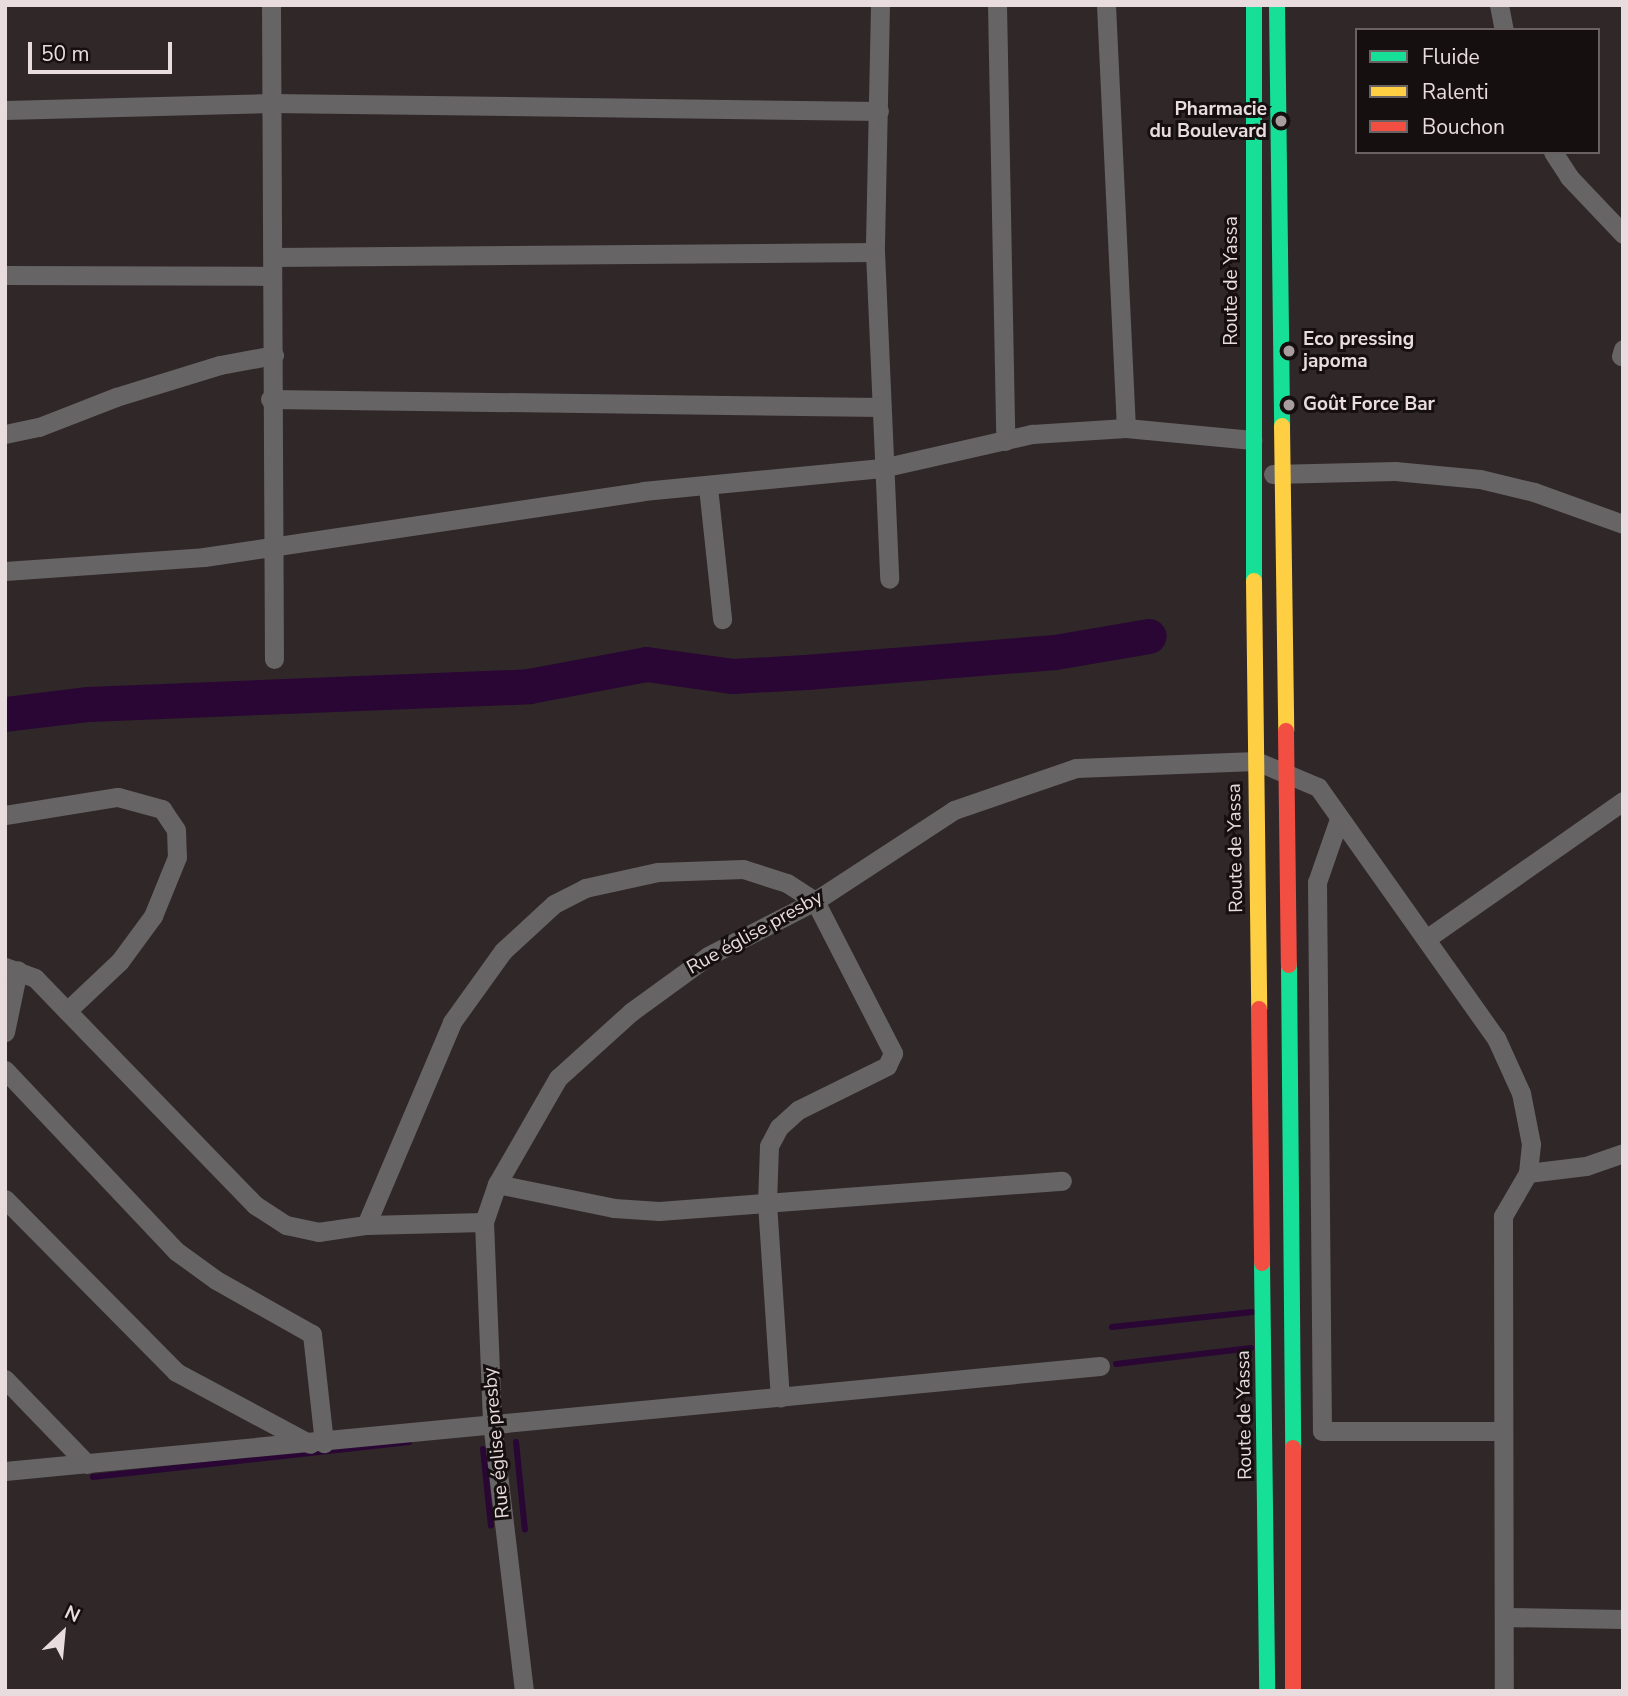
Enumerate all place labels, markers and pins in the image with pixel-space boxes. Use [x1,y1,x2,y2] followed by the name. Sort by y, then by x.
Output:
[1149,99,1267,143] place label: Pharmacie du Boulevard
[1273,113,1289,129] marker: Pharmacie du Boulevard
[1303,329,1414,373] place label: Eco pressing japoma
[1281,343,1297,359] marker: Eco pressing japoma
[1303,394,1435,416] place label: Goût Force Bar
[1281,397,1297,413] marker: Goût Force Bar

